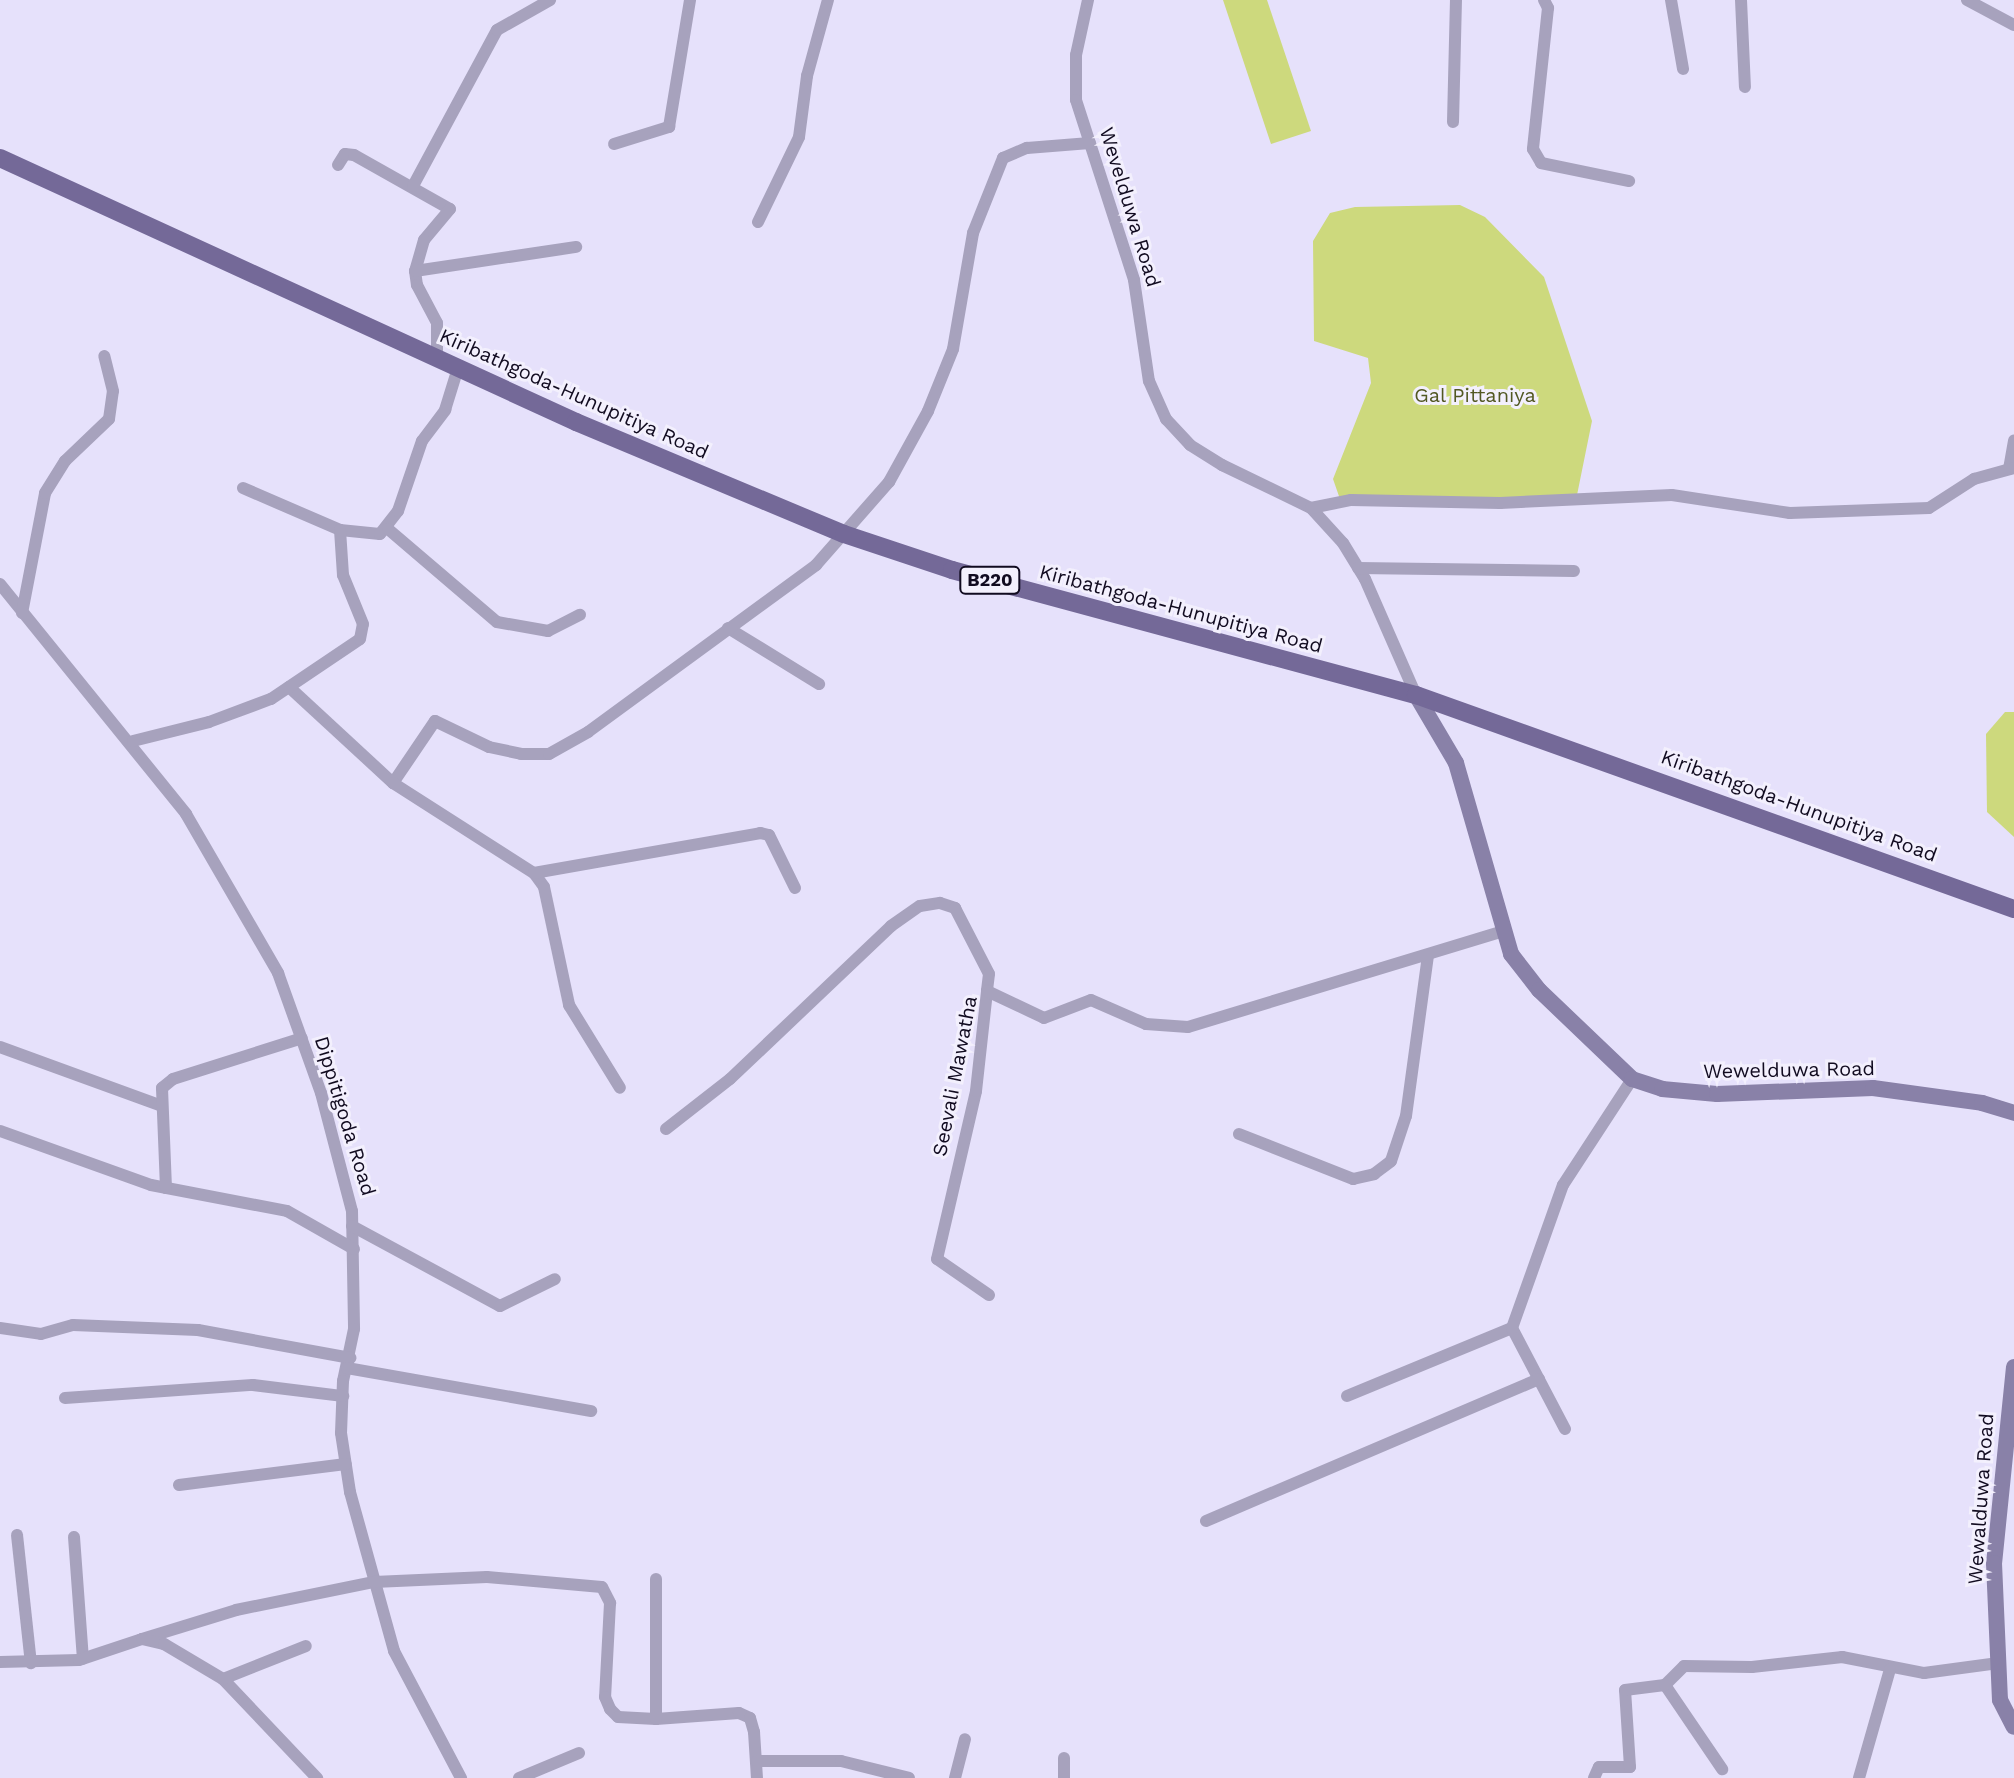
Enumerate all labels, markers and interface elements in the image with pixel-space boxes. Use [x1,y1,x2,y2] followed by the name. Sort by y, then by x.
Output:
[1094,124,1166,290] street label: Wevelduwa Road
[435,324,713,464] street label: Kiribathgoda-Hunupitiya Road
[1414,383,1536,407] park label: Gal Pittaniya
[1037,560,1325,658] street label: Kiribathgoda-Hunupitiya Road
[958,566,1022,594] road number: B220
[1657,745,1941,867] street label: Kiribathgoda-Hunupitiya Road
[928,994,982,1158] street label: Seevali Mawatha
[309,1033,381,1199] street label: Dippitigoda Road
[1703,1056,1875,1084] street label: Wewelduwa Road
[1963,1412,1999,1586] street label: Wewalduwa Road

